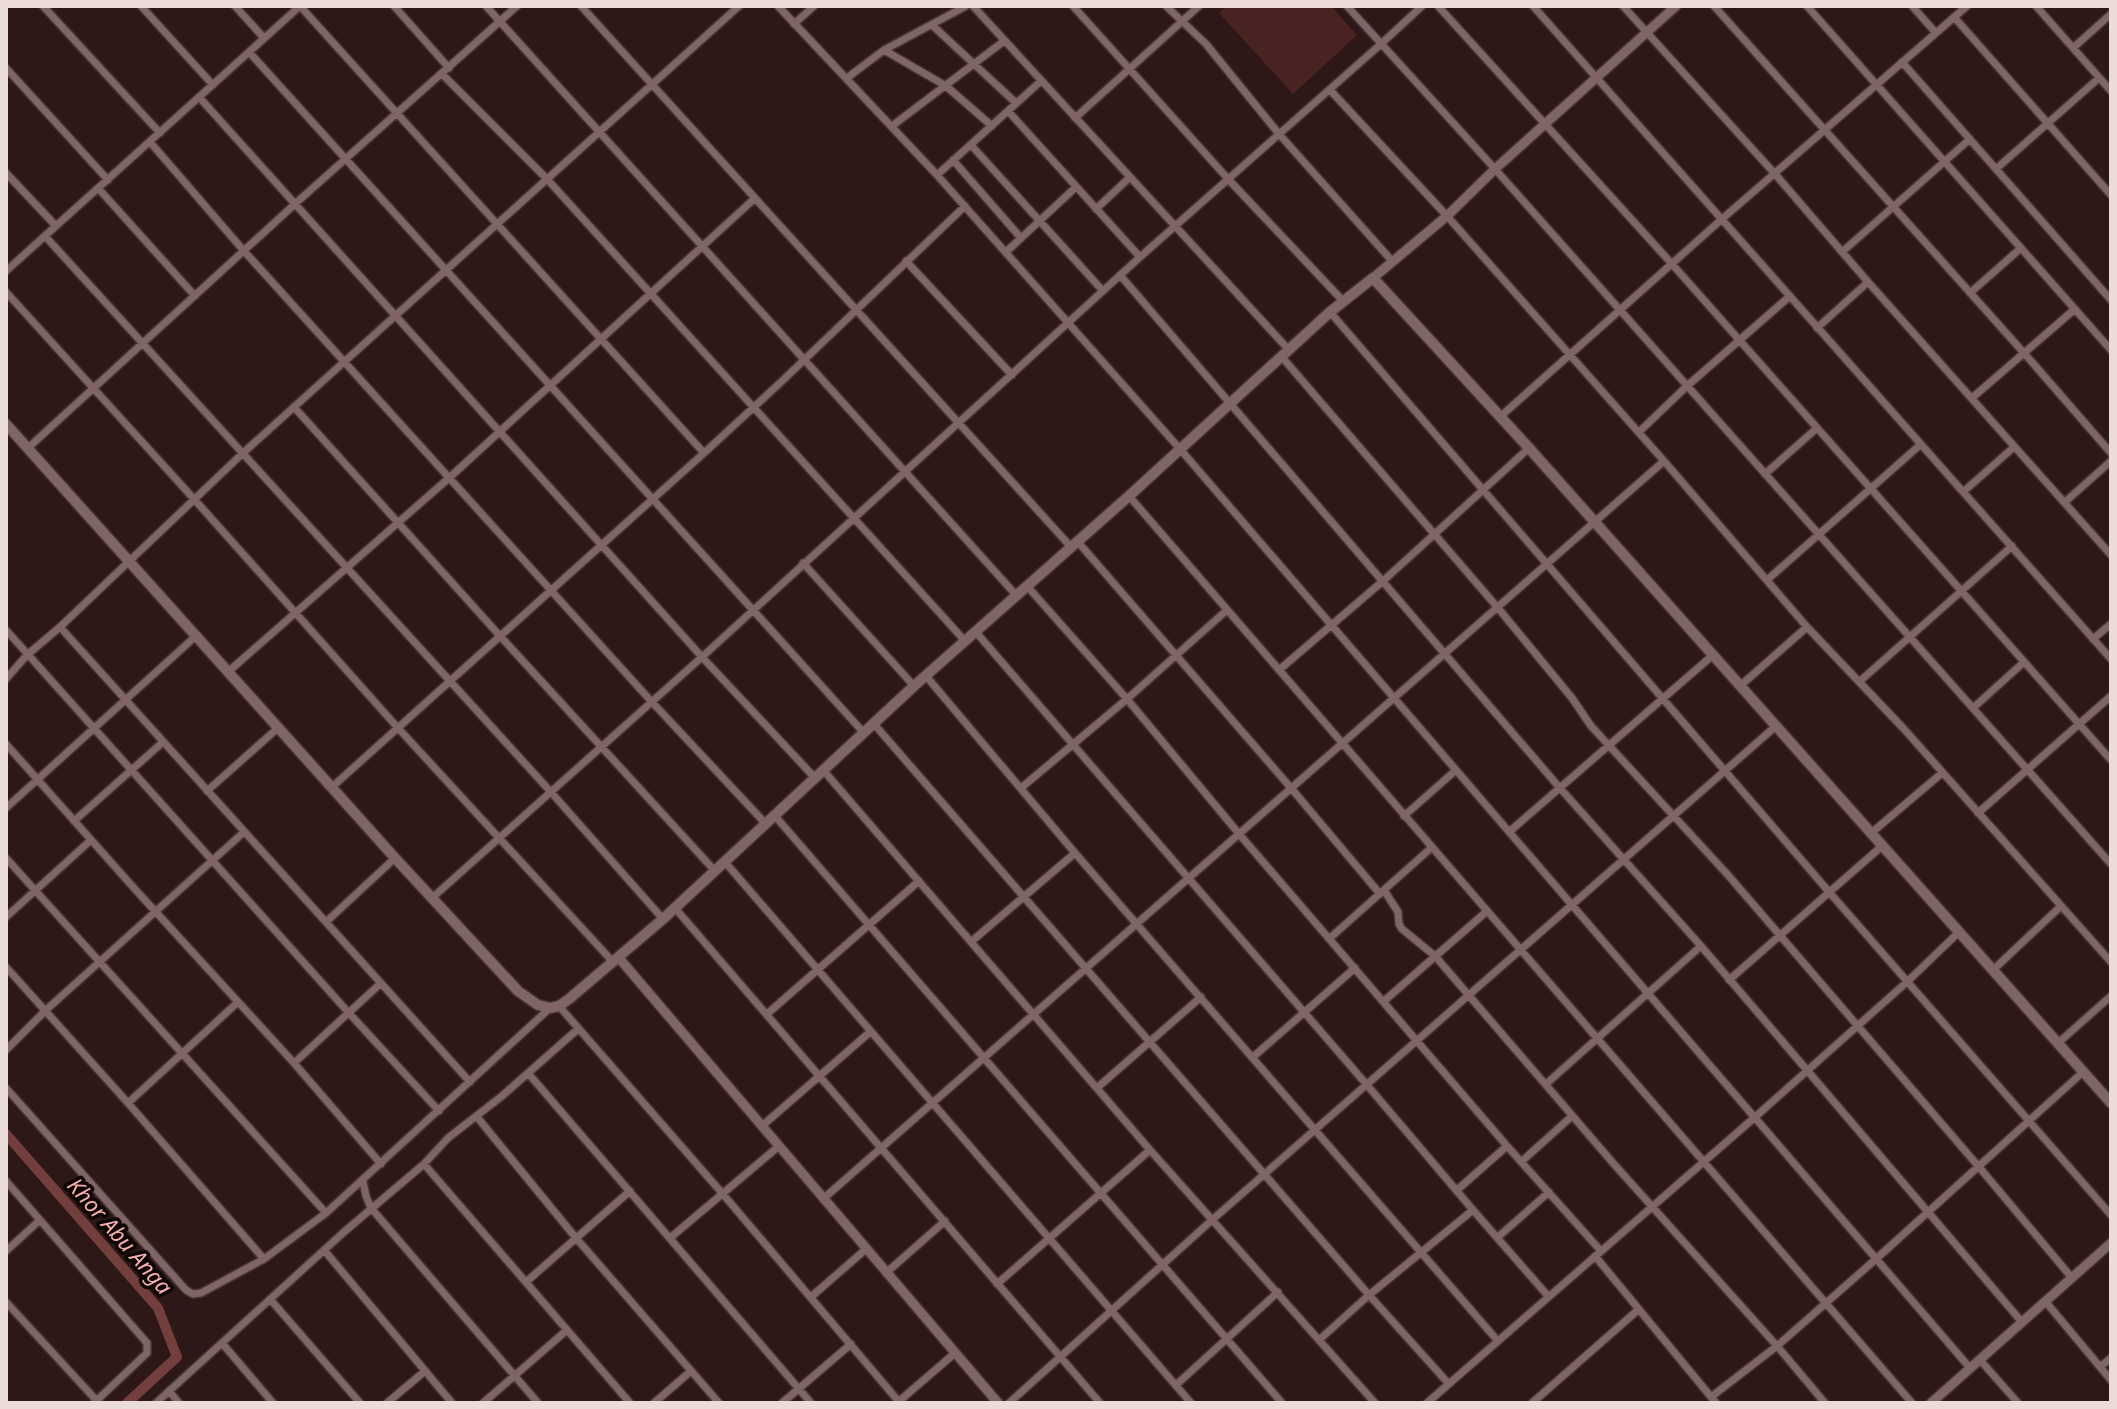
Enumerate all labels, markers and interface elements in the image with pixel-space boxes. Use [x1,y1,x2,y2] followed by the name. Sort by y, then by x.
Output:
[62,1170,180,1301] water label: Khor Abu Anga

